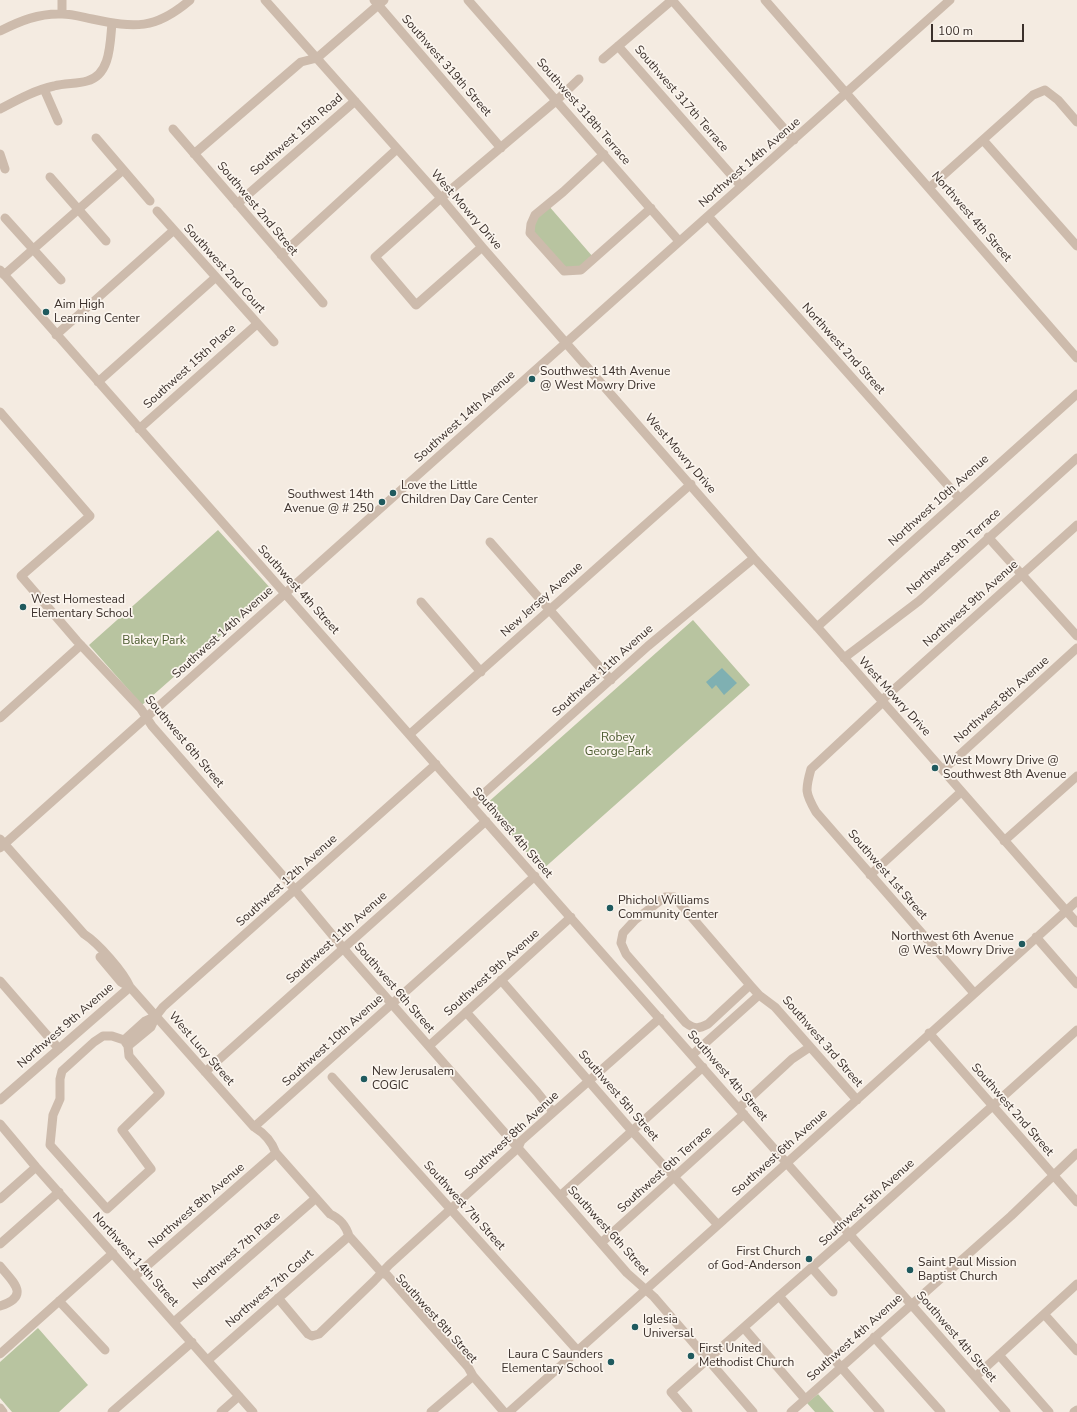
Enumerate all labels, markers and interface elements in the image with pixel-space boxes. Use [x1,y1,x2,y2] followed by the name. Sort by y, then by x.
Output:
[398,12,494,120] street label: Southwest 319th Street
[933,16,1026,42] scale bar
[938,23,973,39] text: 100 m
[631,43,731,155] street label: Southwest 317th Terrace
[533,56,633,168] street label: Southwest 318th Terrace
[248,91,346,179] street label: Southwest 15th Road
[696,115,804,211] street label: Northwest 14th Avenue
[214,159,300,259] street label: Southwest 2nd Street
[427,167,505,253] street label: West Mowry Drive
[928,169,1014,265] street label: Northwest 4th Street
[180,221,268,317] street label: Southwest 2nd Court
[54,298,140,326] place label: Aim High Learning Center
[798,301,888,397] street label: Northwest 2nd Street
[41,307,51,317] marker: Aim High Learning Center
[141,322,239,412] street label: Southwest 15th Place
[540,365,670,393] place label: Southwest 14th Avenue @ West Mowry Drive
[412,368,518,466] street label: Southwest 14th Avenue
[527,374,537,384] marker: Southwest 14th Avenue @ West Mowry Drive
[641,411,719,497] street label: West Mowry Drive
[886,452,992,550] street label: Northwest 10th Avenue
[401,479,538,507] place label: Love the Little Children Day Care Center
[284,488,374,516] place label: Southwest 14th Avenue @ # 250
[388,488,398,498] marker: Love the Little Children Day Care Center
[377,497,387,507] marker: Southwest 14th Avenue @ # 250
[904,506,1004,598] street label: Northwest 9th Terrace
[254,542,342,638] street label: Southwest 4th Street
[921,558,1021,650] street label: Northwest 9th Avenue
[498,560,586,640] street label: New Jersey Avenue
[170,584,276,682] street label: Southwest 14th Avenue
[31,593,132,621] place label: West Homestead Elementary School
[18,602,28,612] marker: West Homestead Elementary School
[550,622,656,720] street label: Southwest 11th Avenue
[122,634,186,648] park label: Blakey Park
[952,654,1052,746] street label: Northwest 8th Avenue
[855,655,933,739] street label: West Mowry Drive
[141,693,227,791] street label: Southwest 6th Street
[585,731,651,759] park label: Robey George Park
[943,754,1066,782] place label: West Mowry Drive @ Southwest 8th Avenue
[930,763,940,773] marker: West Mowry Drive @ Southwest 8th Avenue
[469,785,555,881] street label: Southwest 4th Street
[844,827,930,923] street label: Southwest 1st Street
[234,832,340,930] street label: Southwest 12th Avenue
[284,889,390,987] street label: Southwest 11th Avenue
[618,894,718,922] place label: Phichol Williams Community Center
[605,903,615,913] marker: Phichol Williams Community Center
[441,926,543,1020] street label: Southwest 9th Avenue
[891,930,1014,958] place label: Northwest 6th Avenue @ West Mowry Drive
[1017,939,1027,949] marker: Northwest 6th Avenue @ West Mowry Drive
[351,940,437,1036] street label: Southwest 6th Street
[15,980,117,1072] street label: Northwest 9th Avenue
[280,992,386,1090] street label: Southwest 10th Avenue
[779,994,865,1090] street label: Southwest 3rd Street
[165,1009,237,1089] street label: West Lucy Street
[684,1028,770,1124] street label: Southwest 4th Street
[575,1048,661,1144] street label: Southwest 5th Street
[968,1061,1056,1159] street label: Southwest 2nd Street
[372,1065,454,1093] place label: New Jerusalem COGIC
[359,1074,369,1084] marker: New Jerusalem COGIC
[462,1089,562,1183] street label: Southwest 8th Avenue
[729,1106,831,1200] street label: Southwest 6th Avenue
[615,1124,715,1216] street label: Southwest 6th Terrace
[816,1156,918,1250] street label: Southwest 5th Avenue
[420,1158,508,1254] street label: Southwest 7th Street
[146,1160,248,1252] street label: Northwest 8th Avenue
[564,1183,652,1279] street label: Southwest 6th Street
[190,1209,284,1293] street label: Northwest 7th Place
[89,1210,181,1310] street label: Northwest 14th Street
[708,1245,801,1273] place label: First Church of God-Anderson
[223,1247,317,1331] street label: Northwest 7th Court
[804,1254,814,1264] marker: First Church of God-Anderson
[918,1256,1017,1284] place label: Saint Paul Mission Baptist Church
[905,1265,915,1275] marker: Saint Paul Mission Baptist Church
[392,1271,480,1367] street label: Southwest 8th Street
[913,1289,999,1385] street label: Southwest 4th Street
[804,1291,906,1385] street label: Southwest 4th Avenue
[643,1313,694,1341] place label: Iglesia Universal
[630,1322,640,1332] marker: Iglesia Universal
[699,1342,794,1370] place label: First United Methodist Church
[502,1348,603,1376] place label: Laura C Saunders Elementary School
[686,1351,696,1361] marker: First United Methodist Church
[606,1357,616,1367] marker: Laura C Saunders Elementary School

